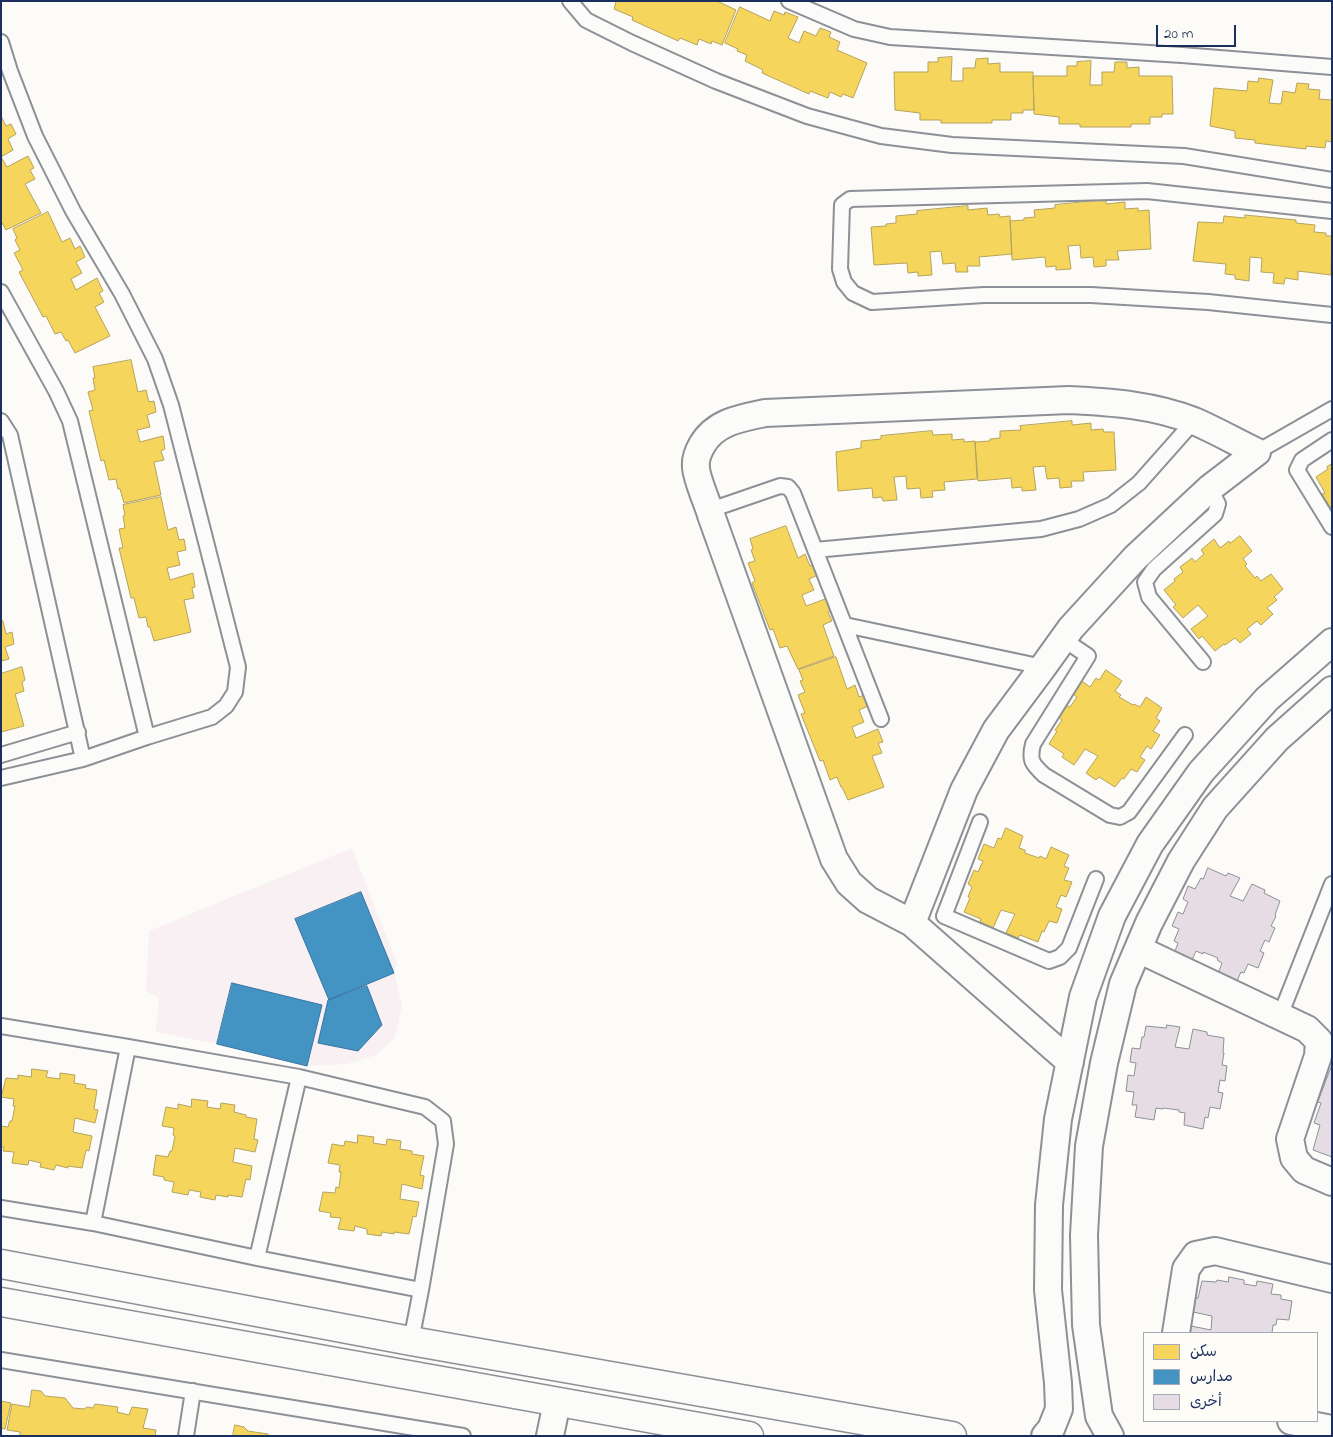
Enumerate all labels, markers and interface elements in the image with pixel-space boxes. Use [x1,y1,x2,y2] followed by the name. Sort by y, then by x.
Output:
[1158,15,1238,47] scale bar
[1164,23,1193,45] text: 20 m
[1143,1332,1318,1422] legend
[1190,1341,1217,1363] text: سكن
[1190,1366,1233,1388] text: مدارس
[1190,1391,1222,1413] text: أخرى

